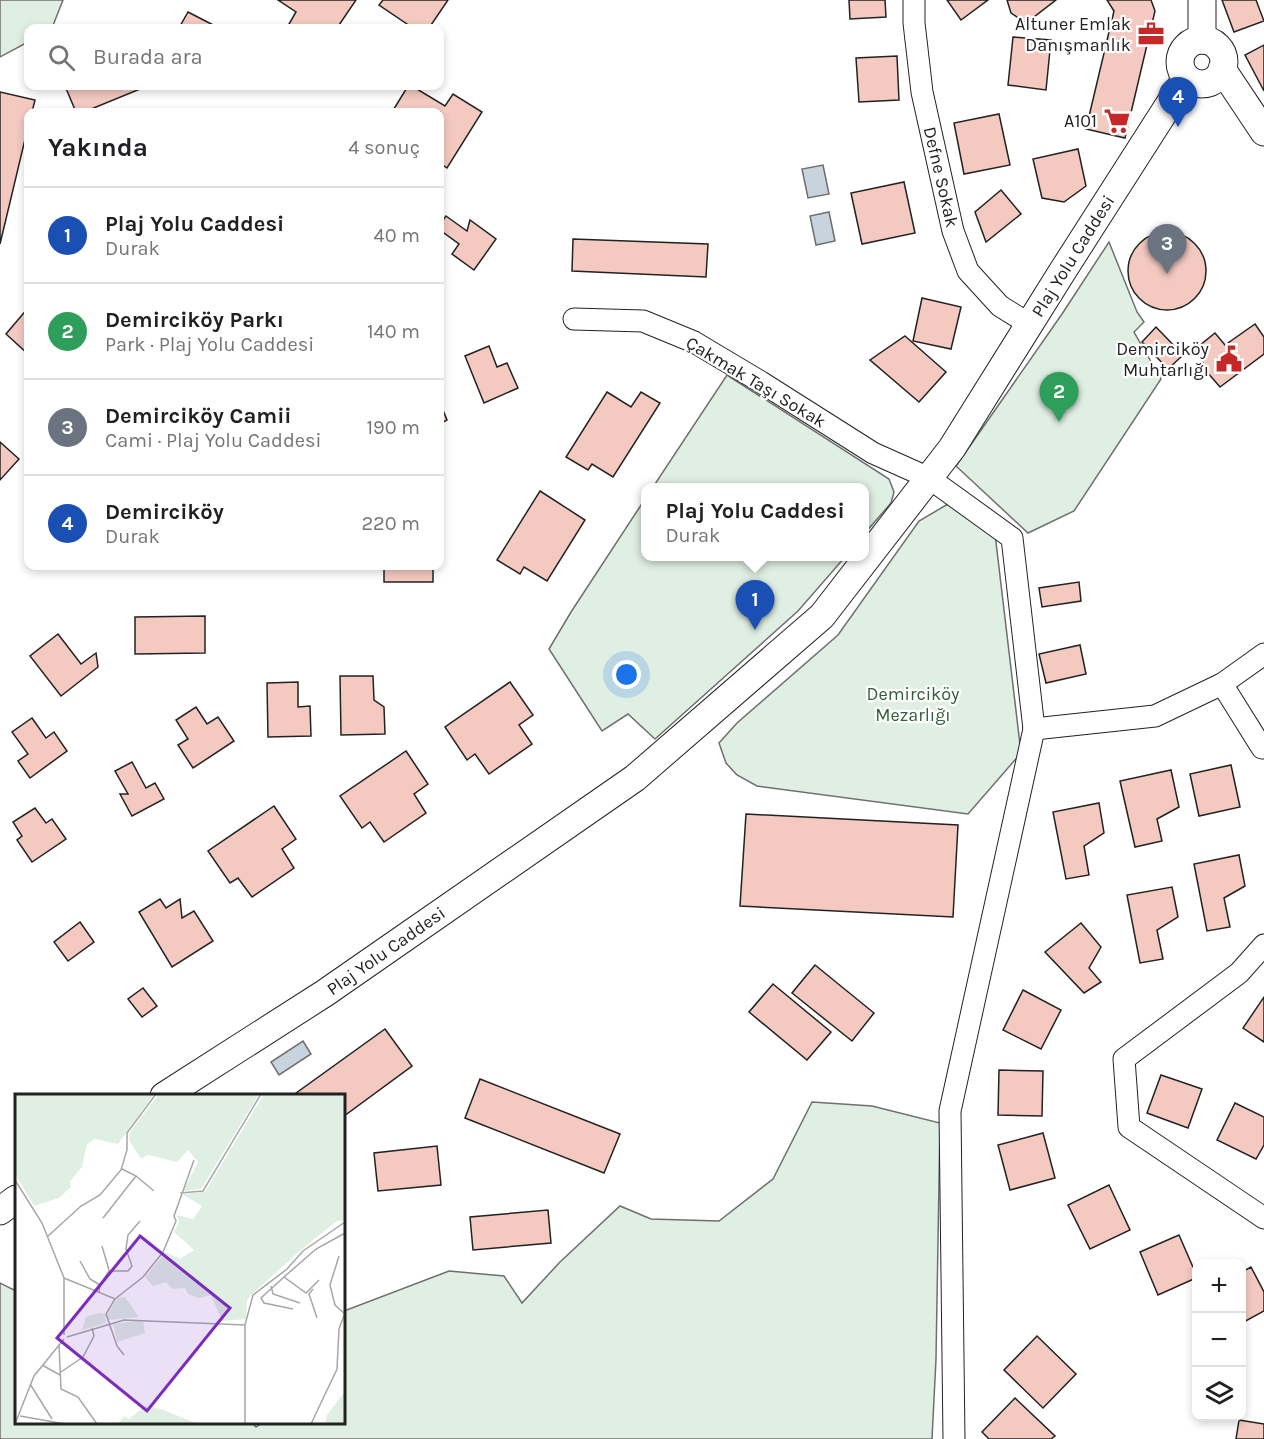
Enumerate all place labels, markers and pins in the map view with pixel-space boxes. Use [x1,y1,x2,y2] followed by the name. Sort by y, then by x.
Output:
[1015,13,1131,56] place label: Altuner Emlak Danışmanlık
[1136,19,1166,49] office icon: Altuner Emlak Danışmanlık
[1158,78,1198,127] pin: 4
[1102,106,1132,136] supermarket icon: A101
[1064,110,1097,132] place label: A101
[1148,224,1186,274] pin: 3
[1116,338,1210,381] place label: Demirciköy Muhtarlığı
[1214,344,1244,374] public building icon: Demirciköy Muhtarlığı
[1040,372,1078,422] pin: 2
[736,580,774,630] pin: 1

